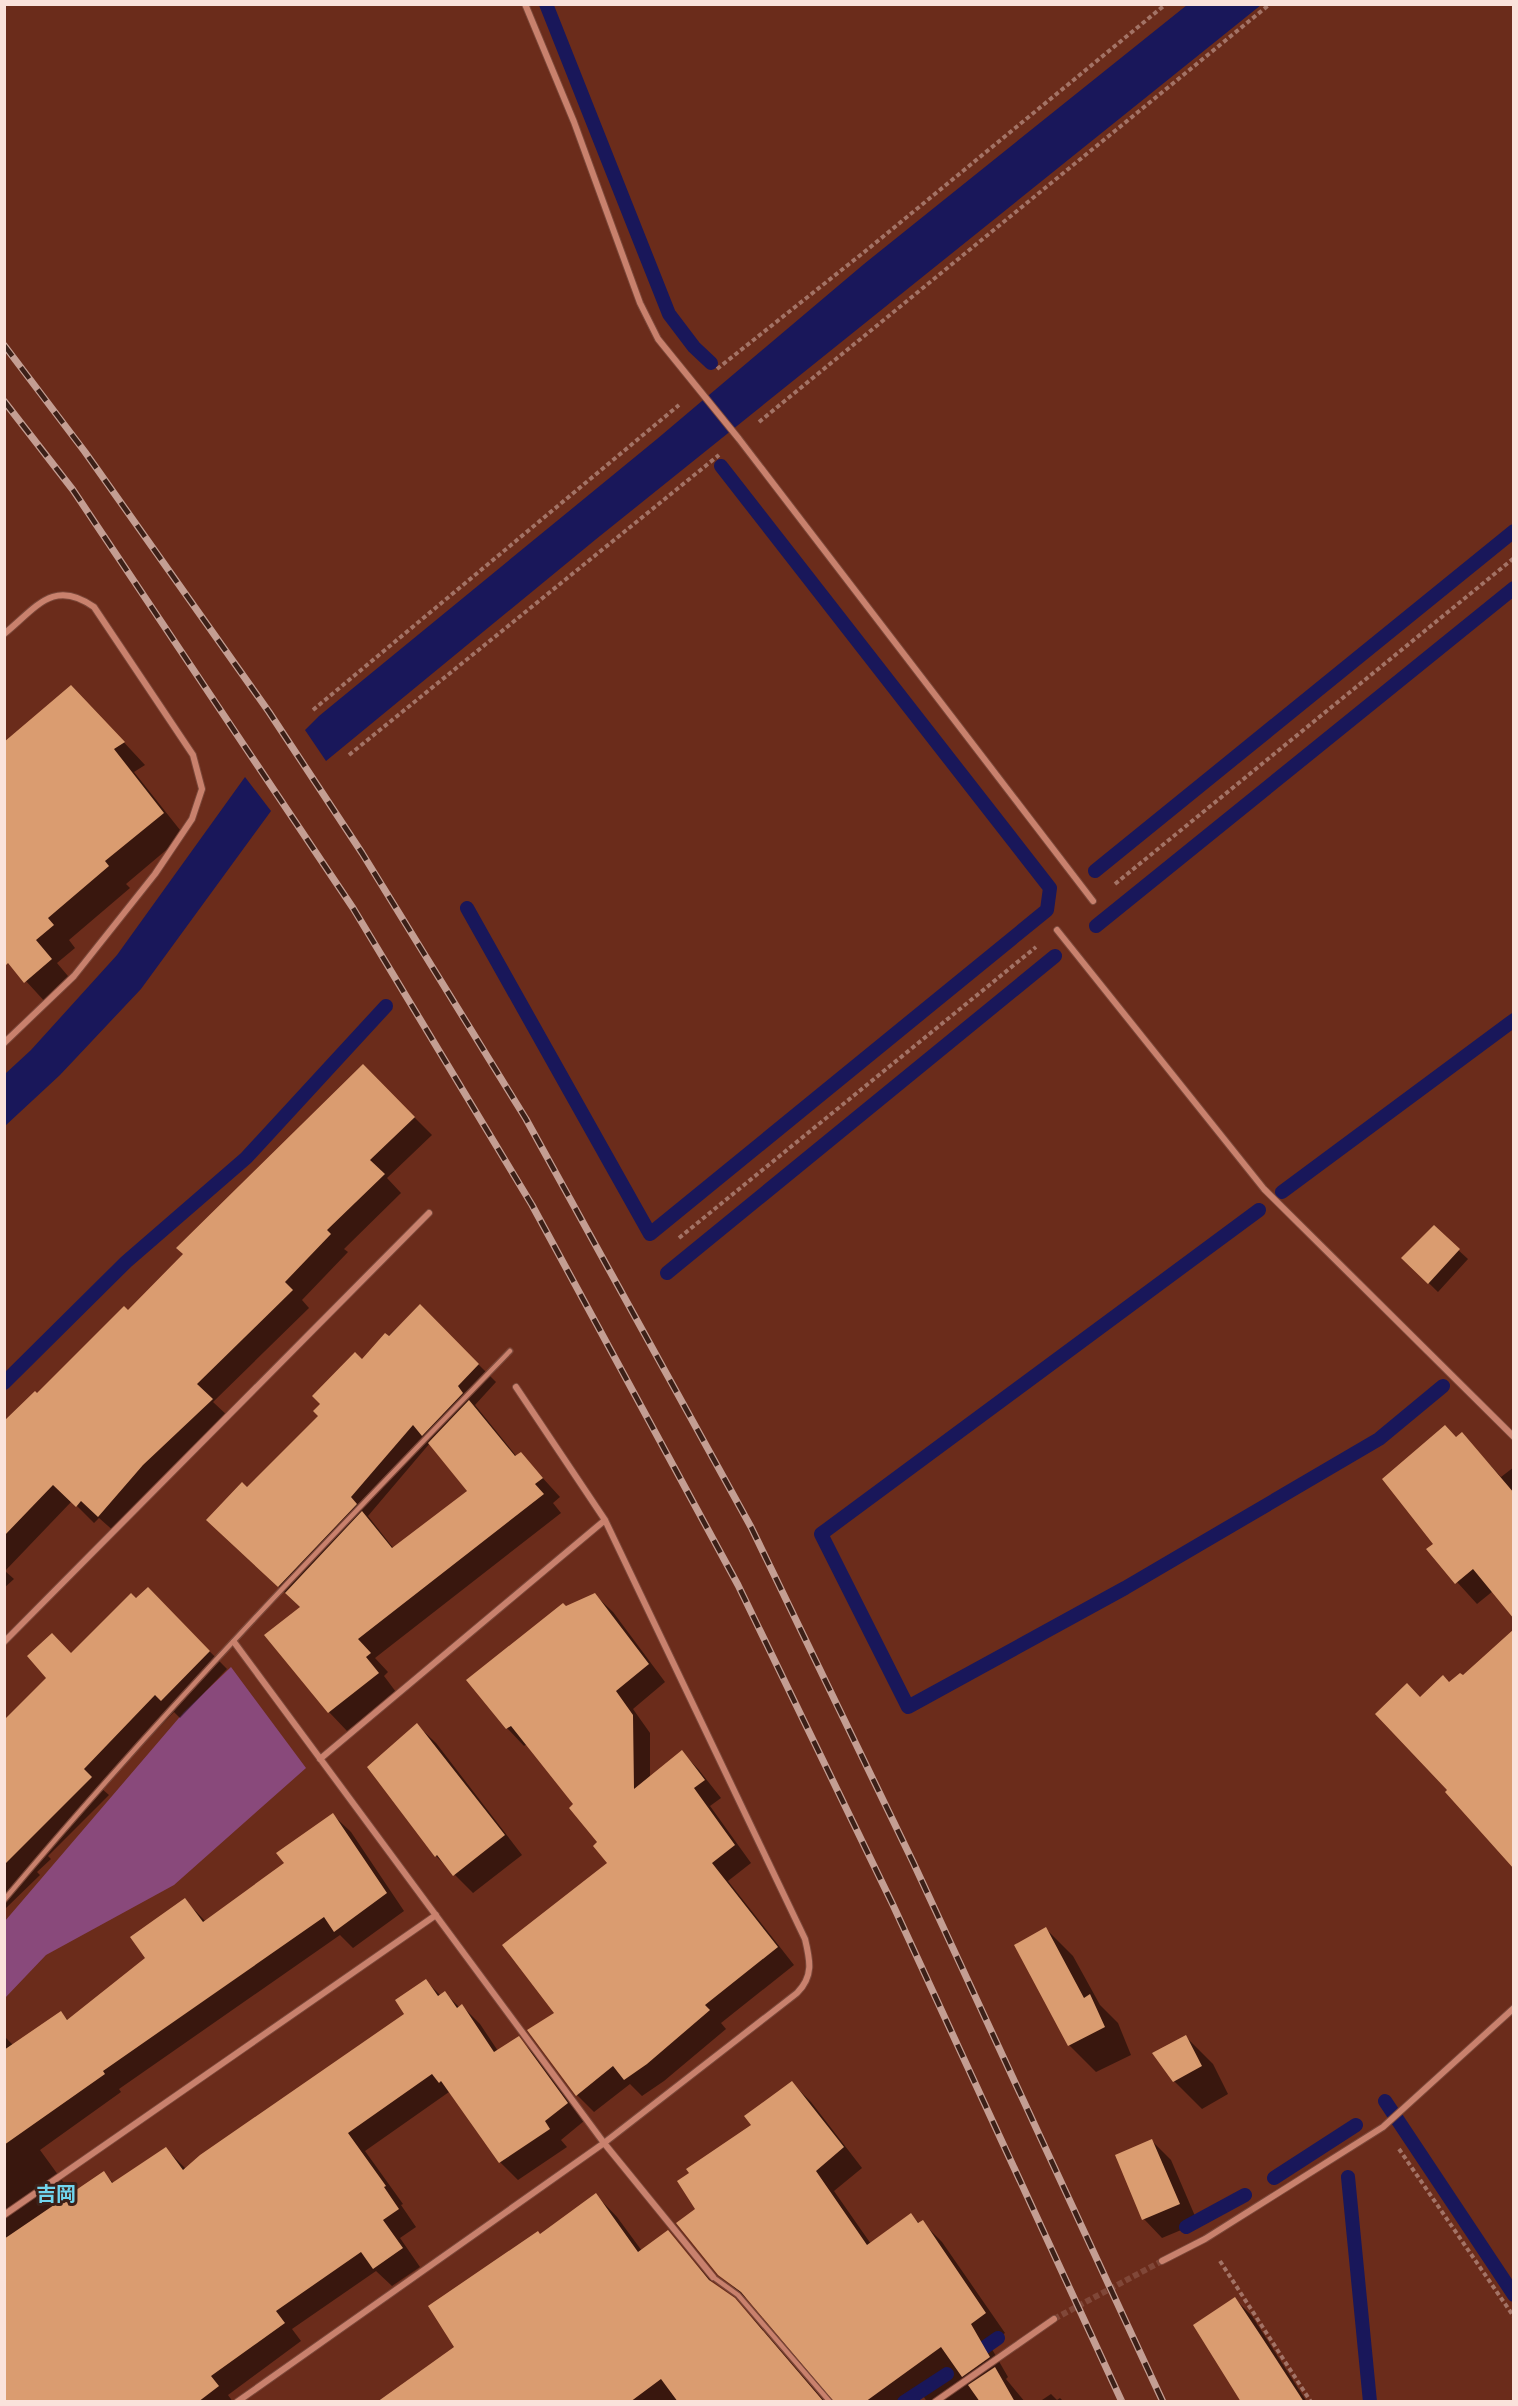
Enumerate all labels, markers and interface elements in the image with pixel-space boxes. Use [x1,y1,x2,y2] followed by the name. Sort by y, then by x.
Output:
[36,2182,76,2206] district label: 吉岡

